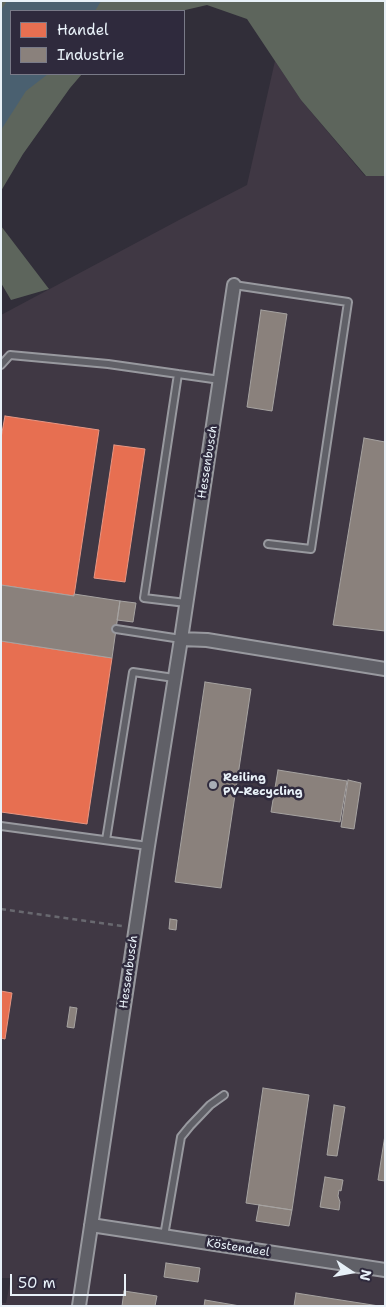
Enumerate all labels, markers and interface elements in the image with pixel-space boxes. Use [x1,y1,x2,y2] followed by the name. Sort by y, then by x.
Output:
[10,10,185,75] legend
[57,20,109,40] text: Handel
[57,45,124,65] text: Industrie
[195,424,221,500] street label: Hessenbusch
[223,771,303,799] place label: Reiling PV-Recycling
[207,779,219,791] marker: Reiling PV-Recycling
[117,934,141,1010] street label: Hessenbusch
[205,1236,271,1260] street label: Köstendeel
[326,1247,376,1297] north arrow
[12,1264,129,1296] scale bar
[356,1268,376,1282] text: N
[18,1273,56,1293] text: 50 m

